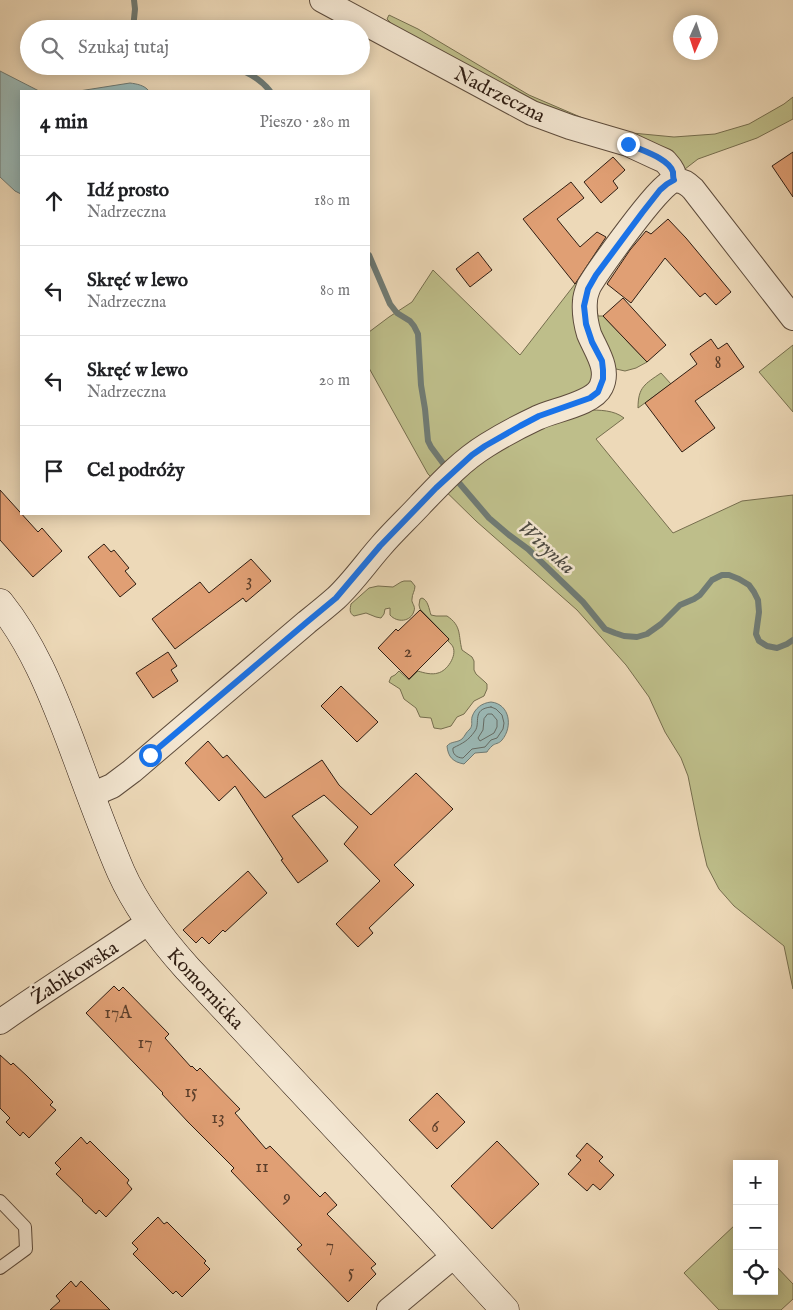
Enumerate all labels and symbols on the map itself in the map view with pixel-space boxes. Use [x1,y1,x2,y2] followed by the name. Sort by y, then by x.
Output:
[673,15,718,60] north arrow
[450,62,549,129] street label: Nadrzeczna
[617,133,640,156] route end
[714,352,722,375] house number: 8
[511,515,581,581] water label: Wirynka
[246,570,252,593] house number: 3
[404,641,412,664] house number: 2
[139,744,162,767] route start
[26,936,124,1011] street label: Żabikowska
[161,943,249,1035] street label: Komornicka
[104,1002,132,1025] house number: 17A
[137,1032,153,1055] house number: 17
[184,1081,198,1104] house number: 15
[211,1107,225,1130] house number: 13
[431,1116,439,1139] house number: 6
[255,1156,269,1179] house number: 11
[282,1186,291,1209] house number: 9
[326,1235,334,1258] house number: 7
[348,1261,355,1284] house number: 5

